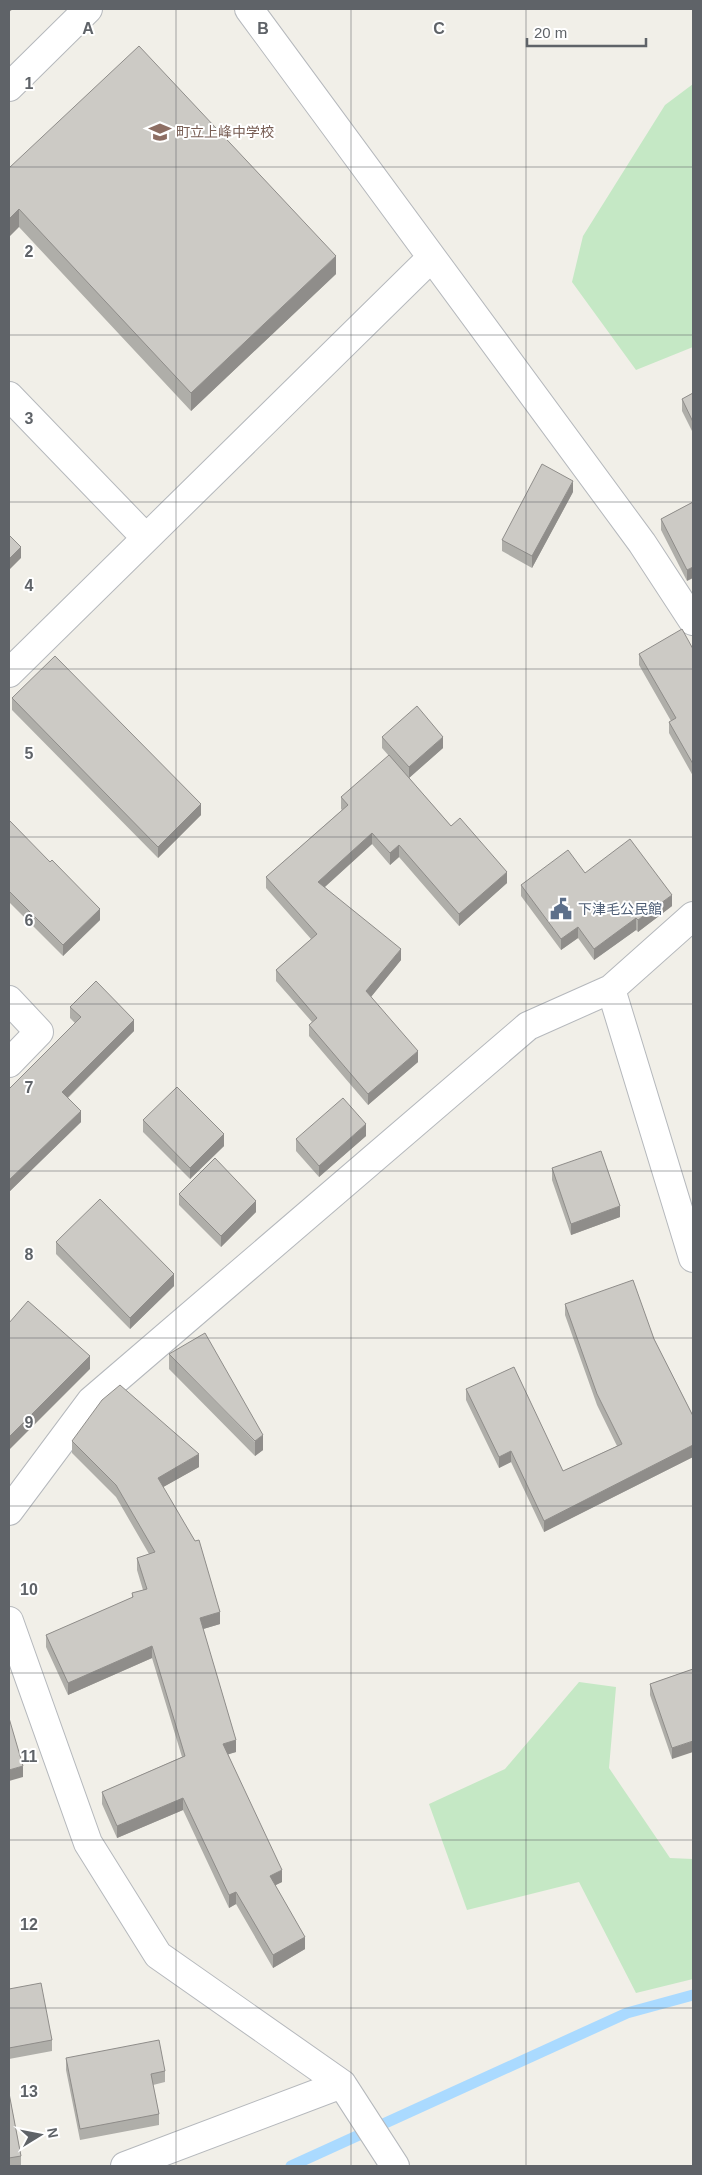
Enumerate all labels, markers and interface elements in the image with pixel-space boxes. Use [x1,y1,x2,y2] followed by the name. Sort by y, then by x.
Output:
[527,15,646,47] scale bar
[82,20,94,37] text: A
[257,20,269,37] text: B
[433,20,445,37] text: C
[534,24,567,41] text: 20 m
[25,75,34,92] text: 1
[147,119,173,145] school or university icon: 町立上峰中学校
[176,124,274,140] place label: 町立上峰中学校
[25,243,34,260] text: 2
[25,410,34,427] text: 3
[25,577,34,594] text: 4
[25,745,34,762] text: 5
[548,896,574,922] public building icon: 下津毛公民館
[578,901,662,917] place label: 下津毛公民館
[25,912,34,929] text: 6
[25,1079,34,1096] text: 7
[25,1246,34,1263] text: 8
[25,1414,34,1431] text: 9
[20,1581,38,1598] text: 10
[21,1748,38,1765] text: 11
[20,1916,38,1933] text: 12
[20,2083,38,2100] text: 13
[15,2110,65,2160] north arrow
[44,2126,62,2139] text: N

